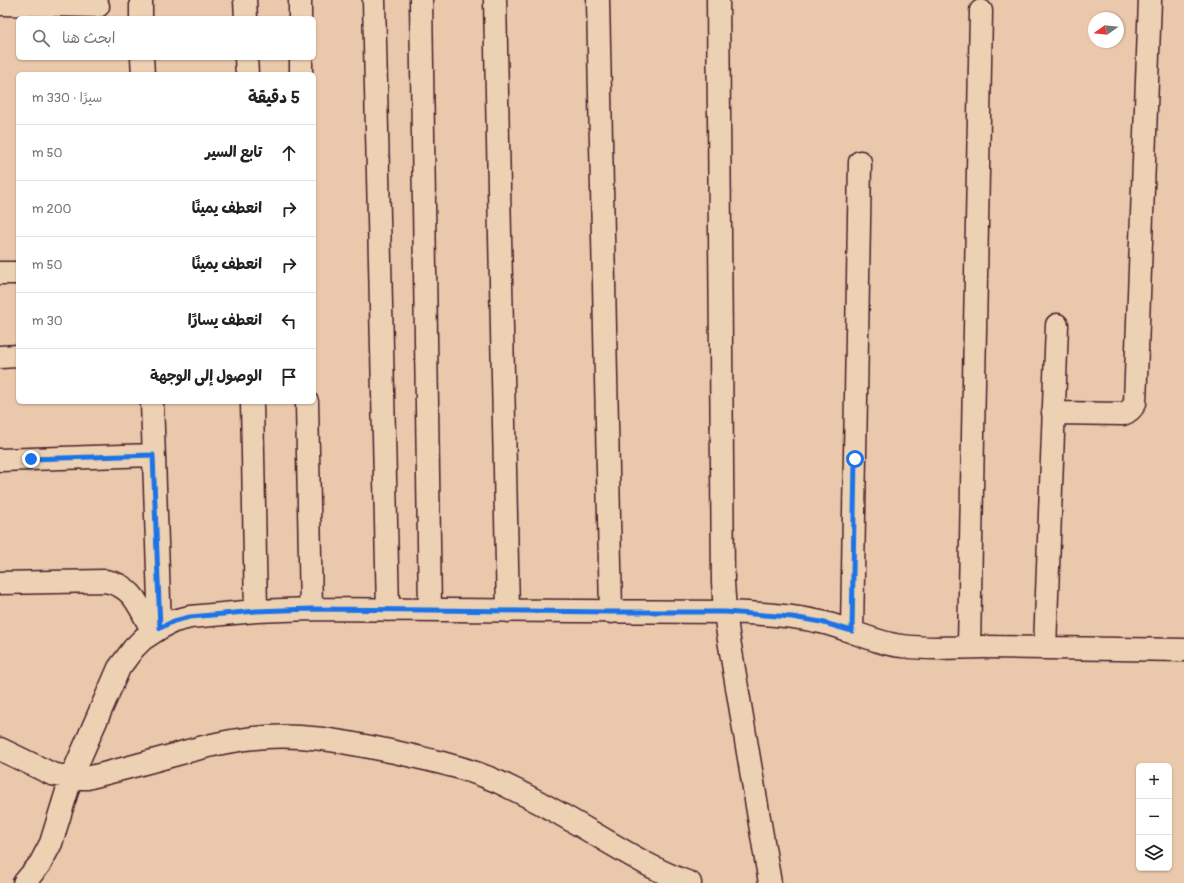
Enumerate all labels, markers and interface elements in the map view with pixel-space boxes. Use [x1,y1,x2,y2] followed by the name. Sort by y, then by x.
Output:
[1088,12,1124,48] north arrow
[16,16,316,60] search box
[30,27,52,49] icon: search
[62,29,115,48] text: ابحث هنا
[248,87,300,108] text: 5 دقيقة
[32,90,102,106] text: سيرًا · 330 m
[278,142,300,164] icon: ahead
[205,143,262,162] text: تابع السير
[32,145,62,161] text: 50 m
[278,198,300,220] icon: right
[192,199,262,218] text: انعطف يمينًا
[32,201,71,217] text: 200 m
[278,254,300,276] icon: right
[192,255,262,274] text: انعطف يمينًا
[32,257,62,273] text: 50 m
[278,310,300,332] icon: left
[188,311,262,330] text: انعطف يسارًا
[32,313,63,329] text: 30 m
[278,366,300,388] icon: arrive
[150,367,262,386] text: الوصول إلى الوجهة
[22,450,40,468] route end
[846,450,864,468] route start
[1136,763,1172,871] map controls
[1136,763,1172,799] button: +
[1136,799,1172,835] button: −
[1136,835,1172,871] button: layers

